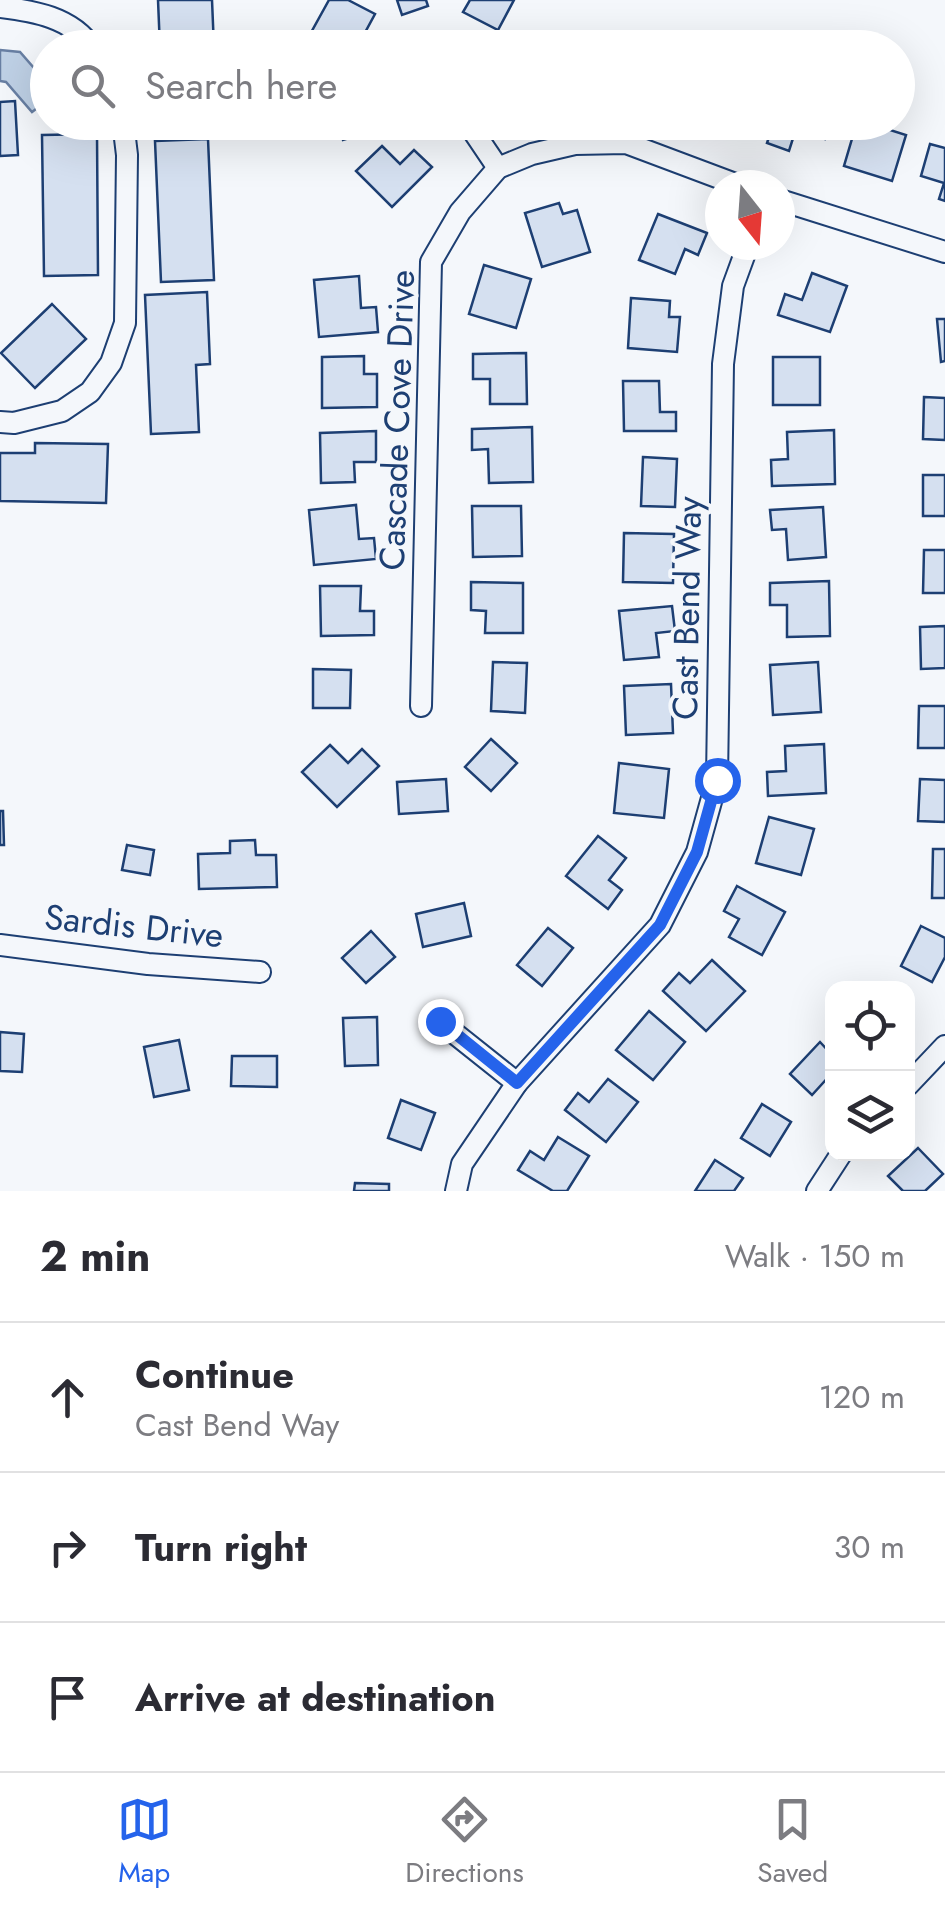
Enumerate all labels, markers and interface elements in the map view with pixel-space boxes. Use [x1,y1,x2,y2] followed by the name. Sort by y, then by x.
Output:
[30,30,915,140] search box
[65,58,120,113] icon: search
[145,58,337,113] text: Search here
[705,170,795,260] north arrow
[367,269,427,571] street label: Cascade Cove Drive
[660,495,714,720] street label: Cast Bend Way
[695,758,741,804] route start
[42,892,226,960] street label: Sardis Drive
[825,981,915,1161] map controls
[825,981,915,1071] button: locate
[418,999,464,1045] route end
[825,1071,915,1161] button: layers
[40,1226,150,1287] text: 2 min
[725,1233,905,1279] text: Walk · 150 m
[135,1347,294,1402] text: Continue
[40,1370,95,1425] icon: ahead
[819,1374,905,1420] text: 120 m
[135,1402,339,1448] text: Cast Bend Way
[40,1520,95,1575] icon: right
[135,1520,307,1575] text: Turn right
[834,1524,905,1570] text: 30 m
[40,1670,95,1725] icon: arrive
[135,1670,496,1725] text: Arrive at destination
[117,1792,172,1893] tab: Map
[405,1792,524,1893] tab: Directions
[757,1792,828,1893] tab: Saved

